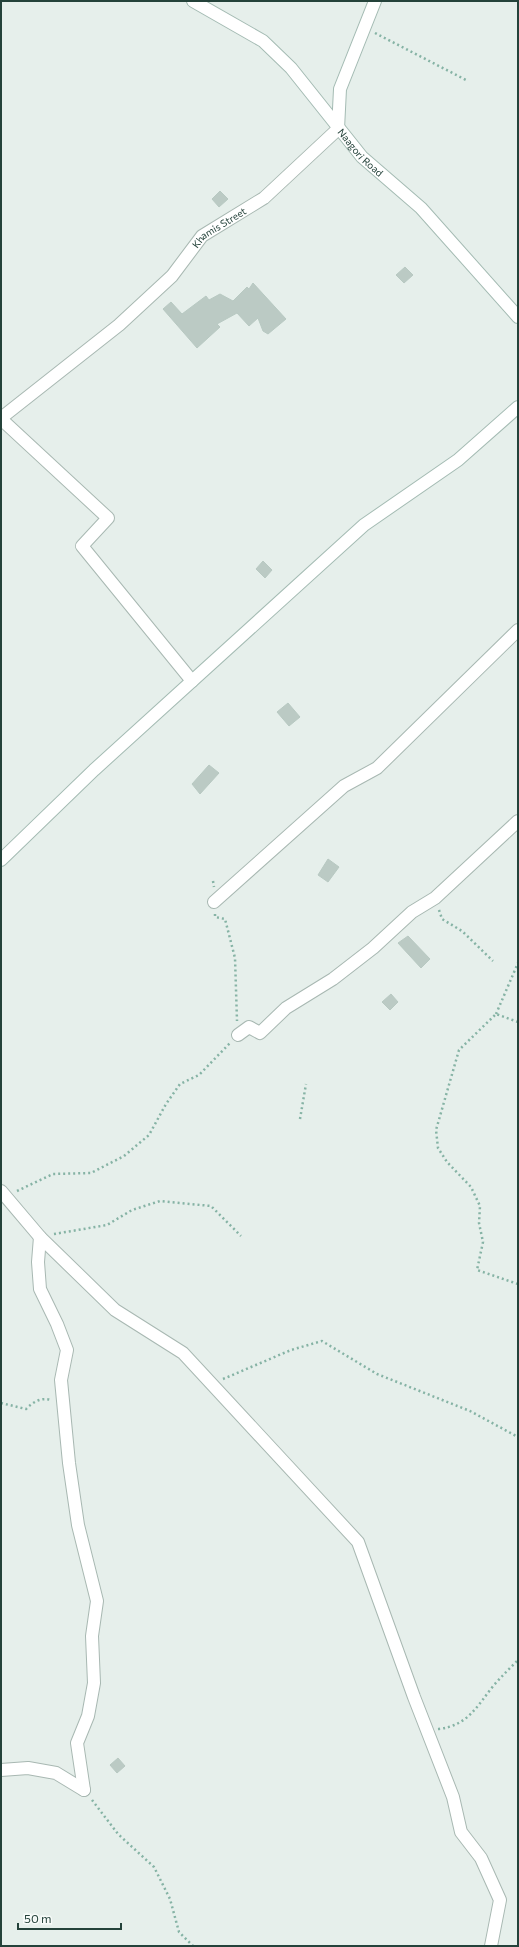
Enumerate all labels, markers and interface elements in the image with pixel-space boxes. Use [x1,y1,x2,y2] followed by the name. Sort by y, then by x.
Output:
[336,126,386,179] street label: Naagori Road
[189,205,248,250] street label: Khamis Street
[18,1905,121,1931] scale bar
[24,1911,52,1925] text: 50 m

